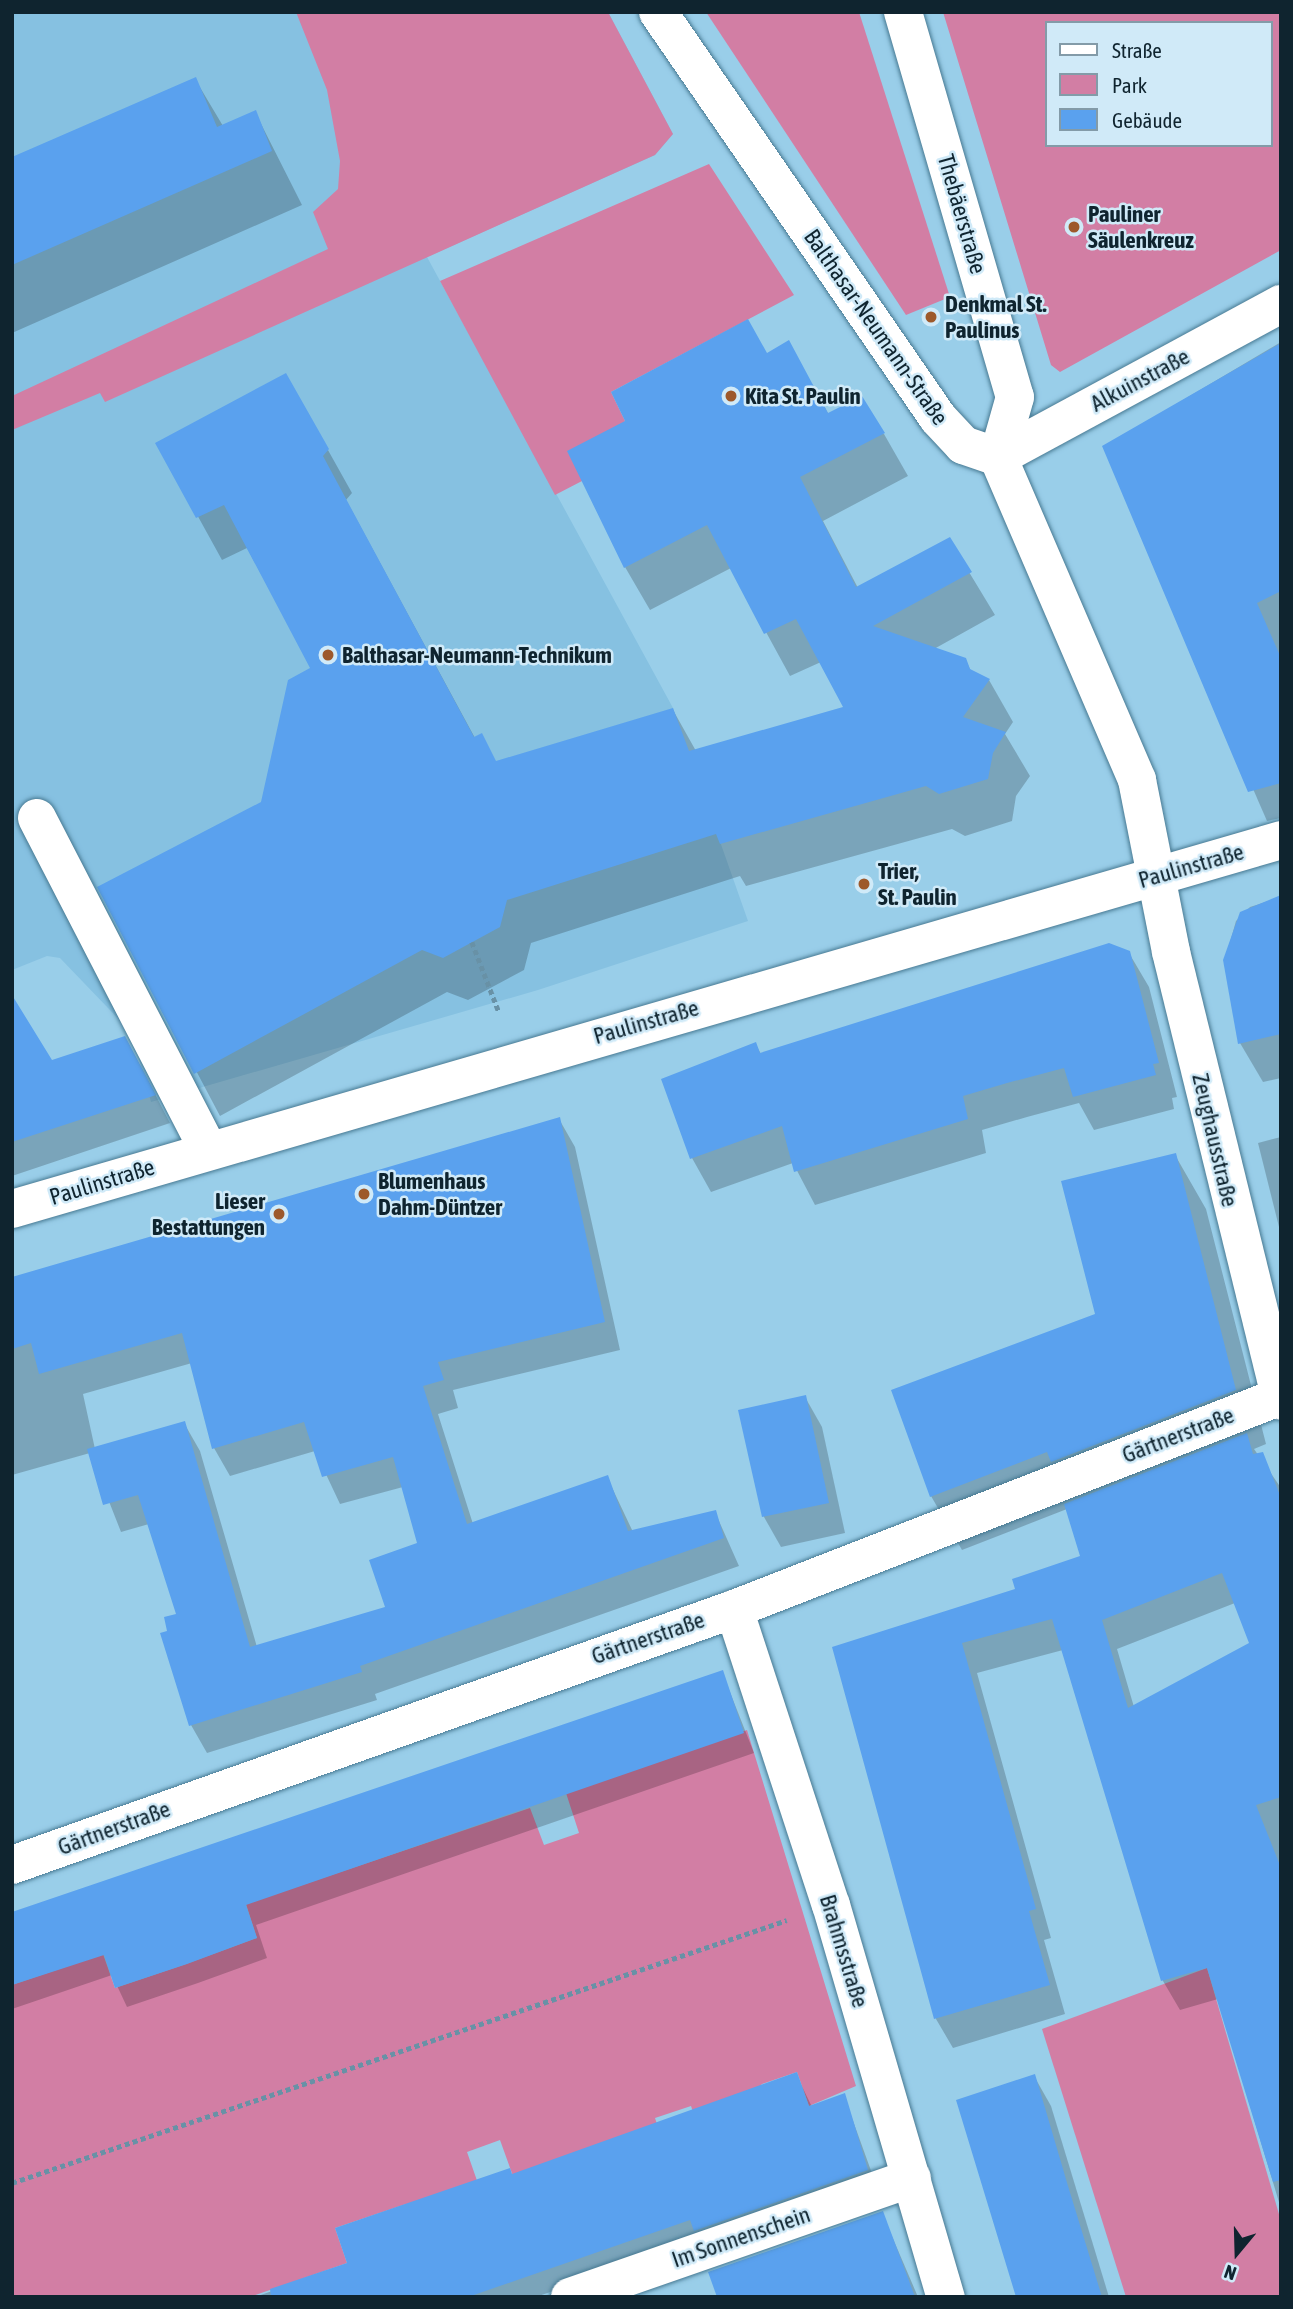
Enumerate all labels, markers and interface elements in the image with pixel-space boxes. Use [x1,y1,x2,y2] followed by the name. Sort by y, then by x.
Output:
[1044,21,1272,147] legend
[1112,38,1162,62] text: Straße
[1112,73,1147,97] text: Park
[1112,108,1182,132] text: Gebäude
[932,151,992,277] street label: Thebäerstraße
[1088,200,1194,254] place label: Pauliner Säulenkreuz
[1066,219,1082,235] marker: Pauliner Säulenkreuz
[798,224,954,430] street label: Balthasar-Neumann-Straße
[945,290,1046,344] place label: Denkmal St. Paulinus
[923,309,939,325] marker: Denkmal St. Paulinus
[1086,342,1194,418] street label: Alkuinstraße
[745,382,861,410] place label: Kita St. Paulin
[723,388,739,404] marker: Kita St. Paulin
[342,641,612,669] place label: Balthasar-Neumann-Technikum
[320,647,336,663] marker: Balthasar-Neumann-Technikum
[1135,838,1247,894] street label: Paulinstraße
[878,857,957,911] place label: Trier, St. Paulin
[856,876,872,892] marker: Trier, St. Paulin
[590,994,702,1050] street label: Paulinstraße
[1186,1071,1244,1209] street label: Zeughausstraße
[46,1153,158,1211] street label: Paulinstraße
[378,1167,502,1221] place label: Blumenhaus Dahm-Düntzer
[356,1186,372,1202] marker: Blumenhaus Dahm-Düntzer
[152,1187,265,1241] place label: Lieser Bestattungen
[271,1206,287,1222] marker: Lieser Bestattungen
[1118,1401,1238,1469] street label: Gärtnerstraße
[588,1606,708,1670] street label: Gärtnerstraße
[54,1795,174,1861] street label: Gärtnerstraße
[814,1891,874,2011] street label: Brahmsstraße
[668,2200,814,2274] street label: Im Sonnenschein
[1202,2218,1272,2288] north arrow
[1221,2261,1239,2285] text: N

